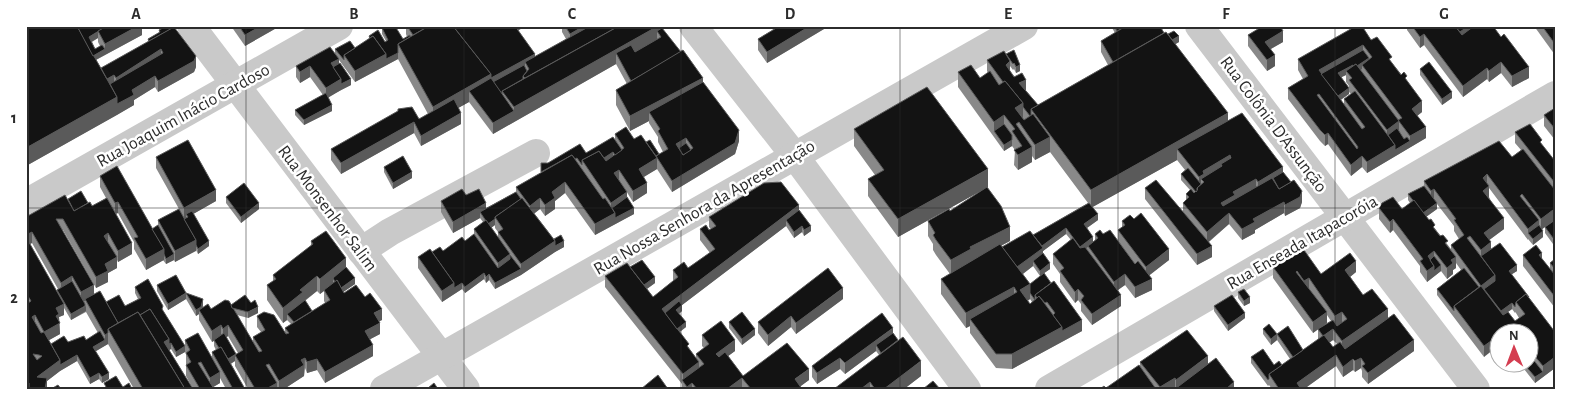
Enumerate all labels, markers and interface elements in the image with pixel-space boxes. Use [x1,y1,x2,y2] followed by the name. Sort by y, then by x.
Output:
[131,6,141,22] text: A
[349,6,359,22] text: B
[568,6,577,22] text: C
[785,6,796,22] text: D
[1004,6,1012,22] text: E
[1222,6,1230,22] text: F
[1439,6,1449,22] text: G
[1216,53,1330,196] street label: Rua Colônia D'Assunção
[94,61,273,171] street label: Rua Joaquim Inácio Cardoso
[11,110,17,126] text: 1
[591,137,818,279] street label: Rua Nossa Senhora da Apresentação
[274,142,380,275] street label: Rua Monsenhor Salim
[1224,192,1381,293] street label: Rua Enseada Itapacoróia
[10,290,18,306] text: 2
[1488,322,1538,372] north arrow
[1509,329,1519,343] text: N

